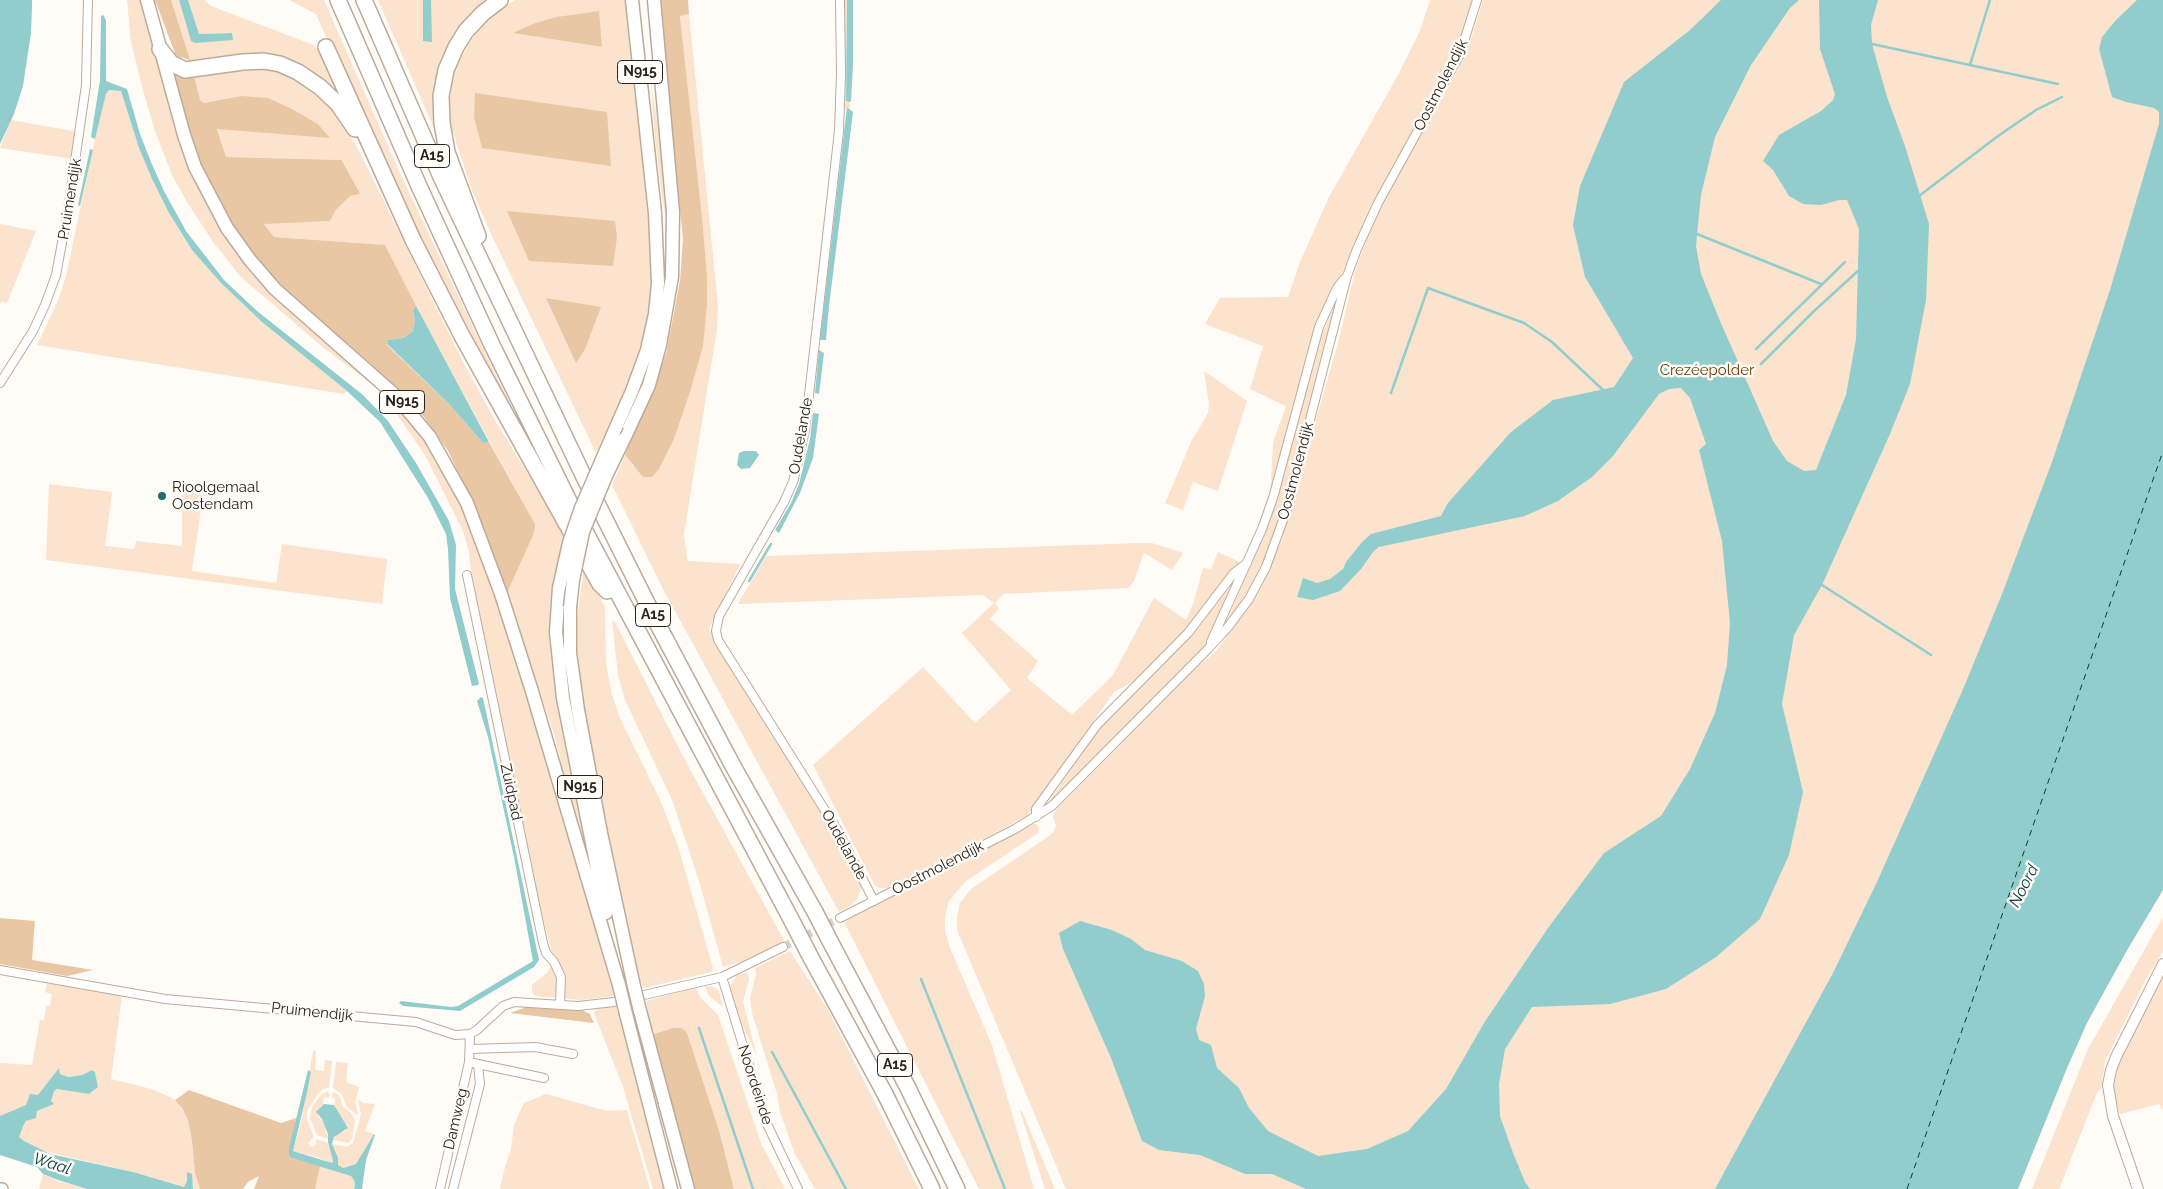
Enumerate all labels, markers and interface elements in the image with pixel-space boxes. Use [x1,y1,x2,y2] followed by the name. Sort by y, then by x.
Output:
[1410,36,1472,134] street label: Oostmolendijk
[618,61,662,84] road number: N915
[414,144,450,168] road number: A15
[55,157,85,241] street label: Pruimendijk
[1660,361,1754,379] park label: Crezéepolder
[380,391,424,414] road number: N915
[785,396,817,476] street label: Oudelande
[1274,420,1318,522] street label: Oostmolendijk
[172,478,259,513] place label: Rioolgemaal Oostendam
[156,490,168,502] marker: Rioolgemaal Oostendam
[636,604,670,626] road number: A15
[496,762,526,822] street label: Zuidpad
[558,776,602,799] road number: N915
[817,807,871,883] street label: Oudelande
[889,837,987,899] street label: Oostmolendijk
[2005,862,2043,910] water label: Noord
[270,999,354,1025] street label: Pruimendijk
[734,1043,776,1127] street label: Noordeinde
[878,1054,912,1076] road number: A15
[440,1087,472,1151] street label: Damweg
[31,1149,73,1179] water label: Waal

